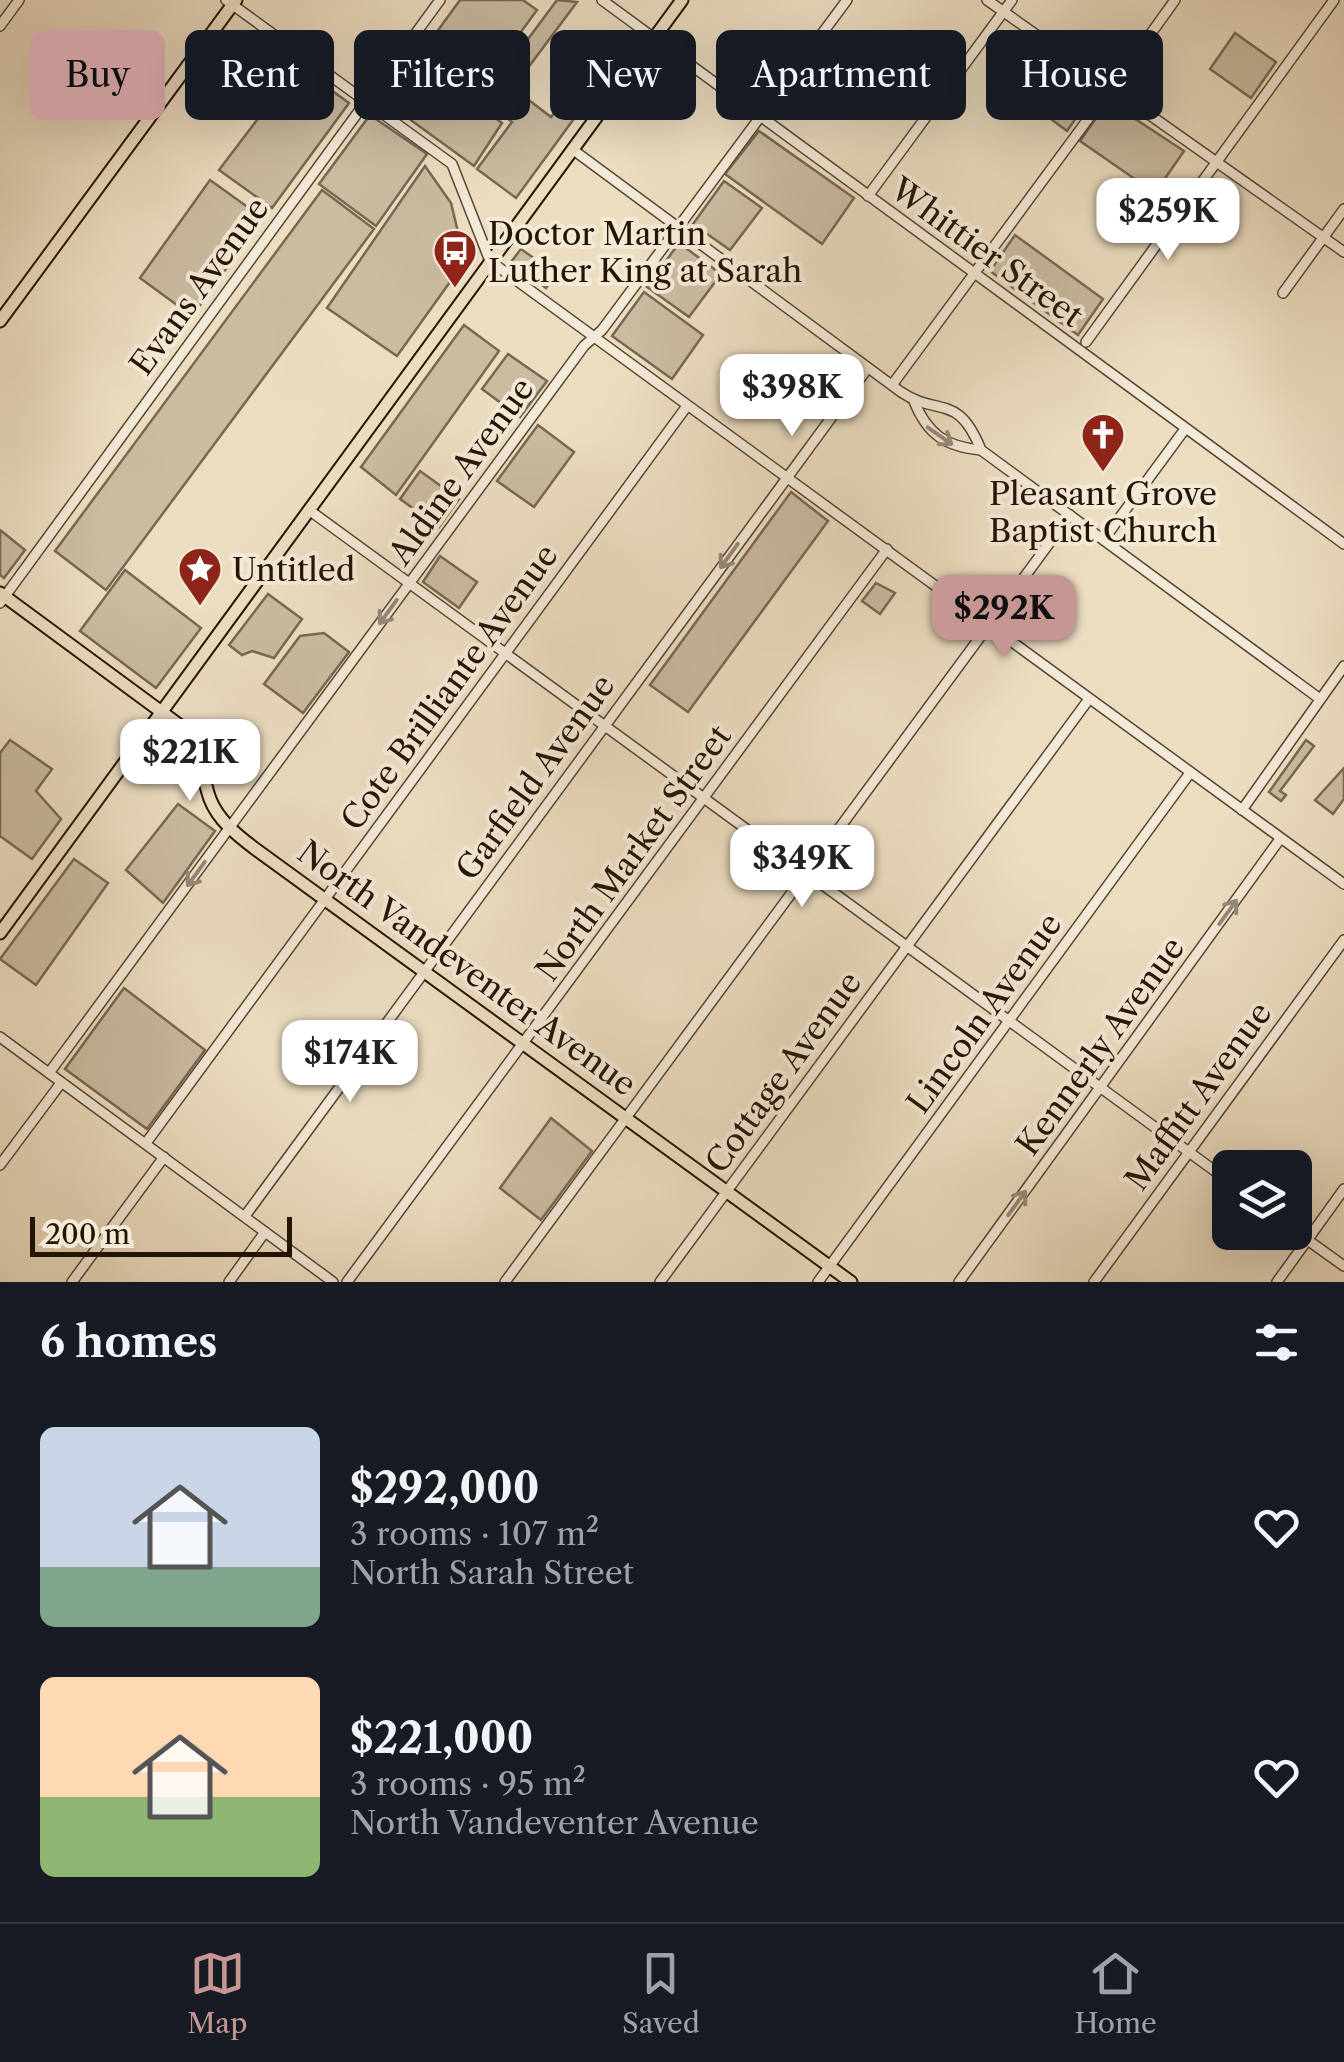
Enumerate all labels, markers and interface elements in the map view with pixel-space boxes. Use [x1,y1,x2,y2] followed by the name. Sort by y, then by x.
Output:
[30,30,165,120] chip: Buy
[185,30,334,120] chip: Rent
[354,30,530,120] chip: Filters
[550,30,696,120] chip: New
[716,30,966,120] chip: Apartment
[986,30,1163,120] chip: House
[883,169,1091,335] street label: Whittier Street
[1098,178,1238,263] pin: $259K
[121,190,277,382] street label: Evans Avenue
[1118,191,1218,230] text: $259K
[488,214,802,290] place label: Doctor Martin Luther King at Sarah
[432,228,478,289] bus stop icon: Doctor Martin Luther King at Sarah
[722,354,862,439] pin: $398K
[742,367,842,406] text: $398K
[380,370,542,573] street label: Aldine Avenue
[1080,412,1126,473] church icon: Pleasant Grove Baptist Church
[926,425,953,446] one-way arrow
[989,474,1217,550] place label: Pleasant Grove Baptist Church
[332,537,566,837] street label: Cote Brilliante Avenue
[719,541,740,569] one-way arrow
[177,546,223,607] place icon: Untitled
[232,550,355,589] place label: Untitled
[934,575,1074,660] pin: $292K
[954,588,1054,627] text: $292K
[378,598,399,625] one-way arrow
[447,667,623,887] street label: Garfield Avenue
[527,717,739,989] street label: North Market Street
[120,719,260,804] pin: $221K
[142,732,238,771] text: $221K
[732,825,872,910] pin: $349K
[290,832,644,1104] street label: North Vandeventer Avenue
[752,838,852,877] text: $349K
[186,860,207,887] one-way arrow
[1217,898,1238,926] one-way arrow
[898,905,1070,1121] street label: Lincoln Avenue
[1008,929,1192,1163] street label: Kennerly Avenue
[697,964,869,1180] street label: Cottage Avenue
[1117,994,1279,1198] street label: Maffitt Avenue
[280,1020,420,1105] pin: $174K
[304,1033,396,1072] text: $174K
[1212,1150,1312,1250] map controls
[1212,1150,1312,1250] button: layers
[1006,1190,1027,1217] one-way arrow
[30,1212,292,1256] scale bar
[45,1217,130,1251] text: 200 m
[1249,1315,1304,1370] icon: filters
[40,1316,218,1368] text: 6 homes
[350,1462,539,1514] text: $292,000
[120,1467,240,1587] icon: home
[1249,1500,1304,1555] icon: heart
[350,1514,599,1553] text: 3 rooms · 107 m²
[350,1553,634,1592] text: North Sarah Street
[350,1712,533,1764] text: $221,000
[120,1717,240,1837] icon: home
[1249,1750,1304,1805] icon: heart
[350,1764,586,1803] text: 3 rooms · 95 m²
[350,1803,759,1842] text: North Vandeventer Avenue
[187,1946,247,2040] tab: Map
[622,1946,700,2040] tab: Saved
[1074,1946,1157,2040] tab: Home

